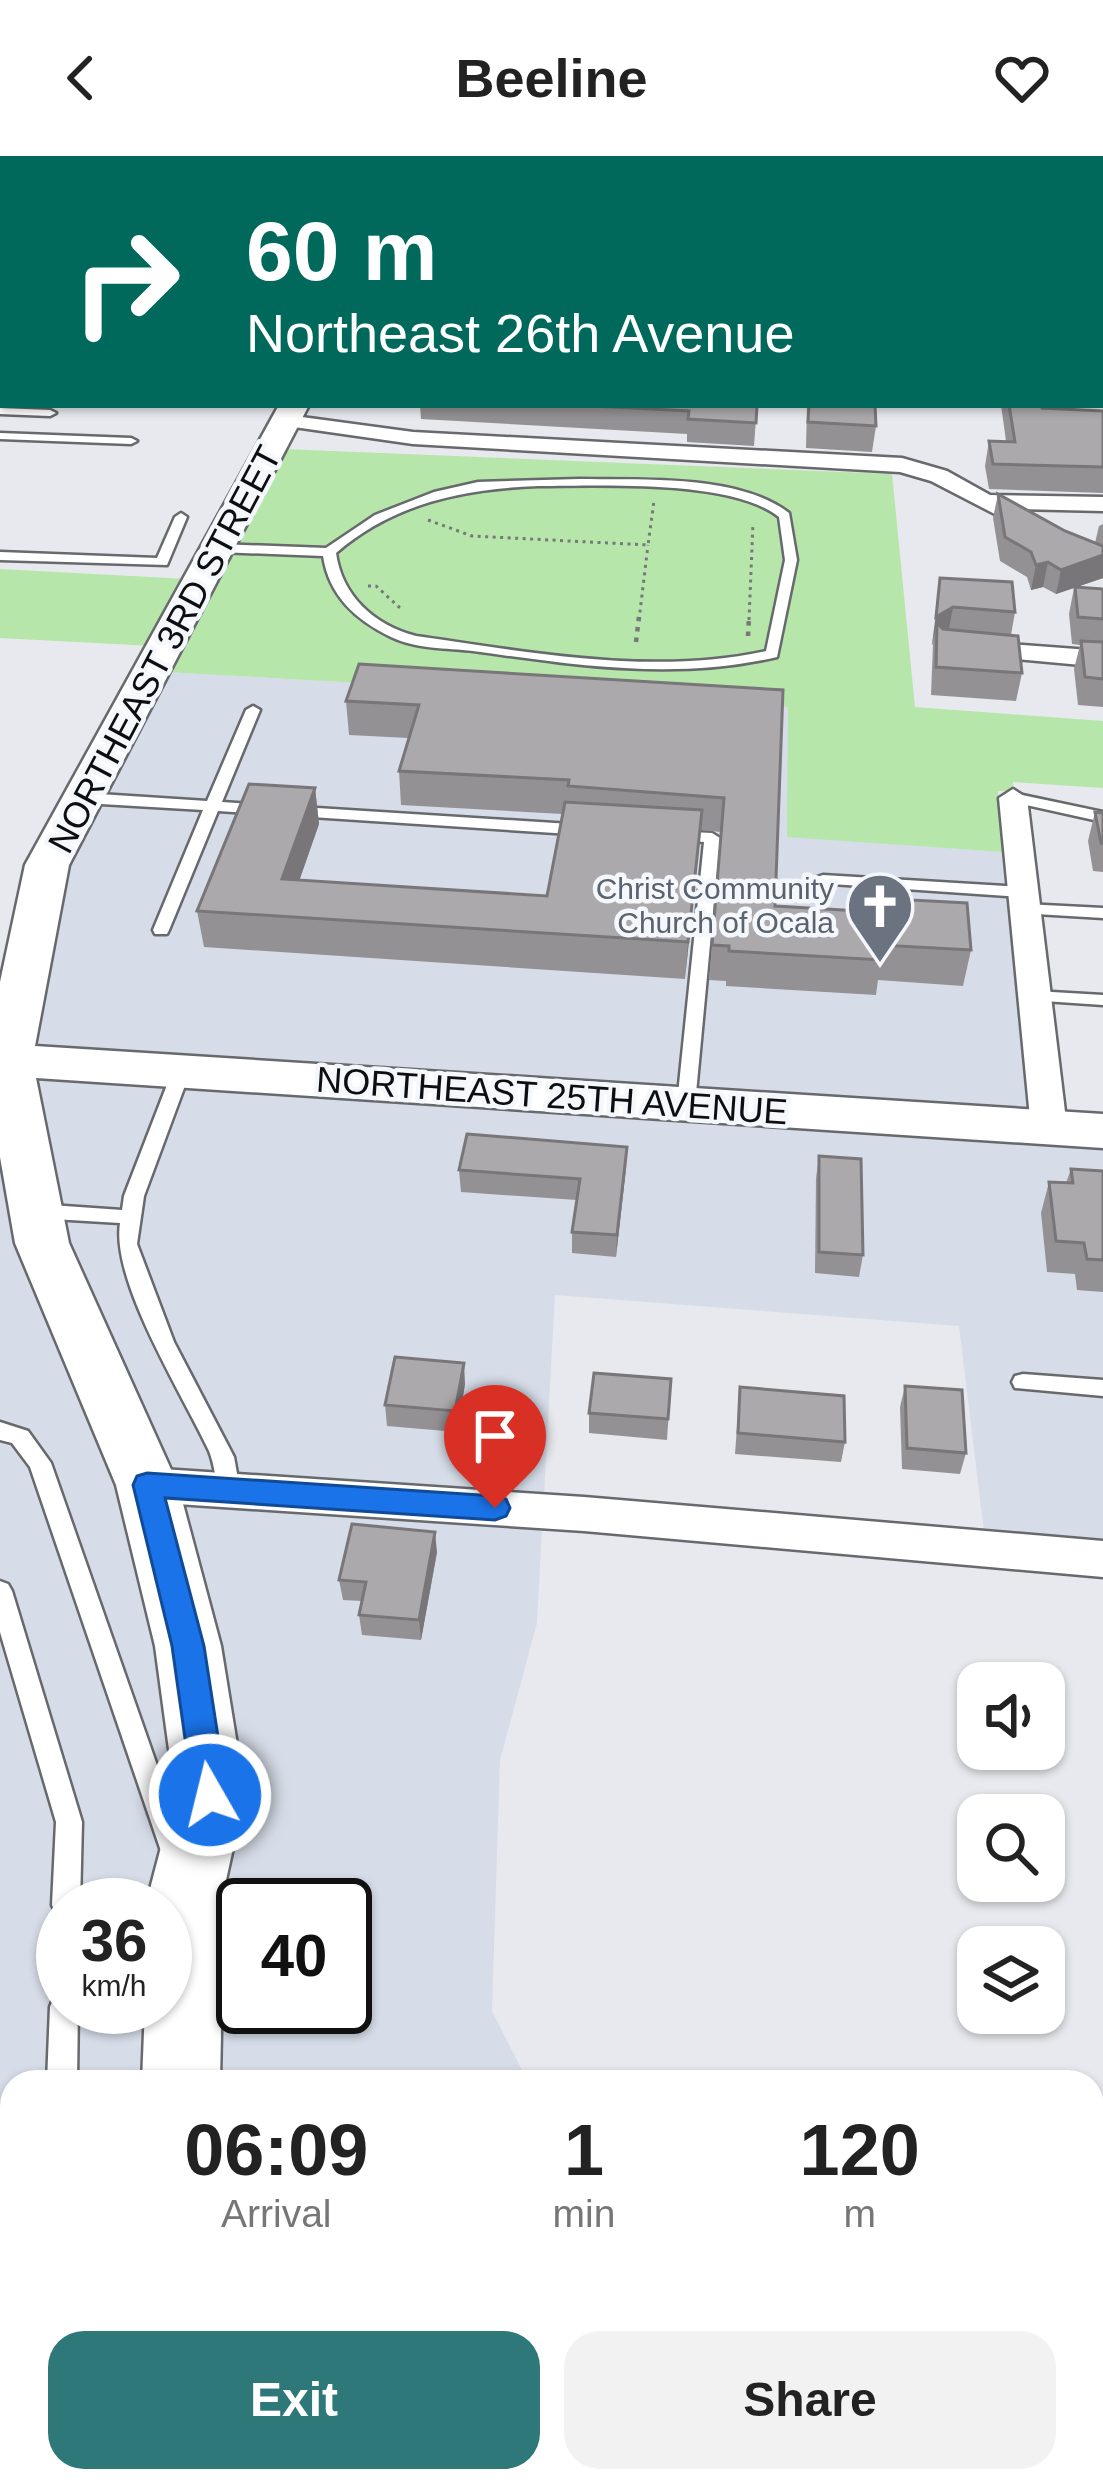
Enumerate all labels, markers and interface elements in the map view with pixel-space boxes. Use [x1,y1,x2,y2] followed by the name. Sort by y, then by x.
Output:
[48,45,114,111] icon: back
[989,45,1055,111] icon: heart
[455,48,648,108] text: Beeline
[48,204,204,360] icon: right
[246,204,437,298] text: 60 m
[246,303,794,363] text: Northeast 26th Avenue
[40,439,289,860] street label: NORTHEAST 3RD STREET
[845,871,915,965] church icon: Christ Community Church of Ocala
[596,872,834,939] place label: Christ Community Church of Ocala
[315,1059,789,1132] street label: NORTHEAST 25TH AVENUE
[444,1385,546,1508] pin
[462,1403,528,1469] icon: arrive
[957,1662,1065,2034] map controls
[957,1662,1065,1770] button: sound
[147,1732,273,1858] position arrow
[957,1794,1065,1902] button: search
[216,1878,372,2034] speed limit sign: 40
[81,1907,147,1974] text: 36
[957,1926,1065,2034] button: layers
[81,1969,147,2002] text: km/h
[184,2110,368,2190] text: 06:09
[564,2110,604,2190] text: 1
[800,2110,920,2190] text: 120
[221,2192,332,2235] text: Arrival
[553,2192,615,2235] text: min
[843,2192,876,2235] text: m
[48,2331,540,2469] button: Exit
[564,2331,1056,2469] button: Share

